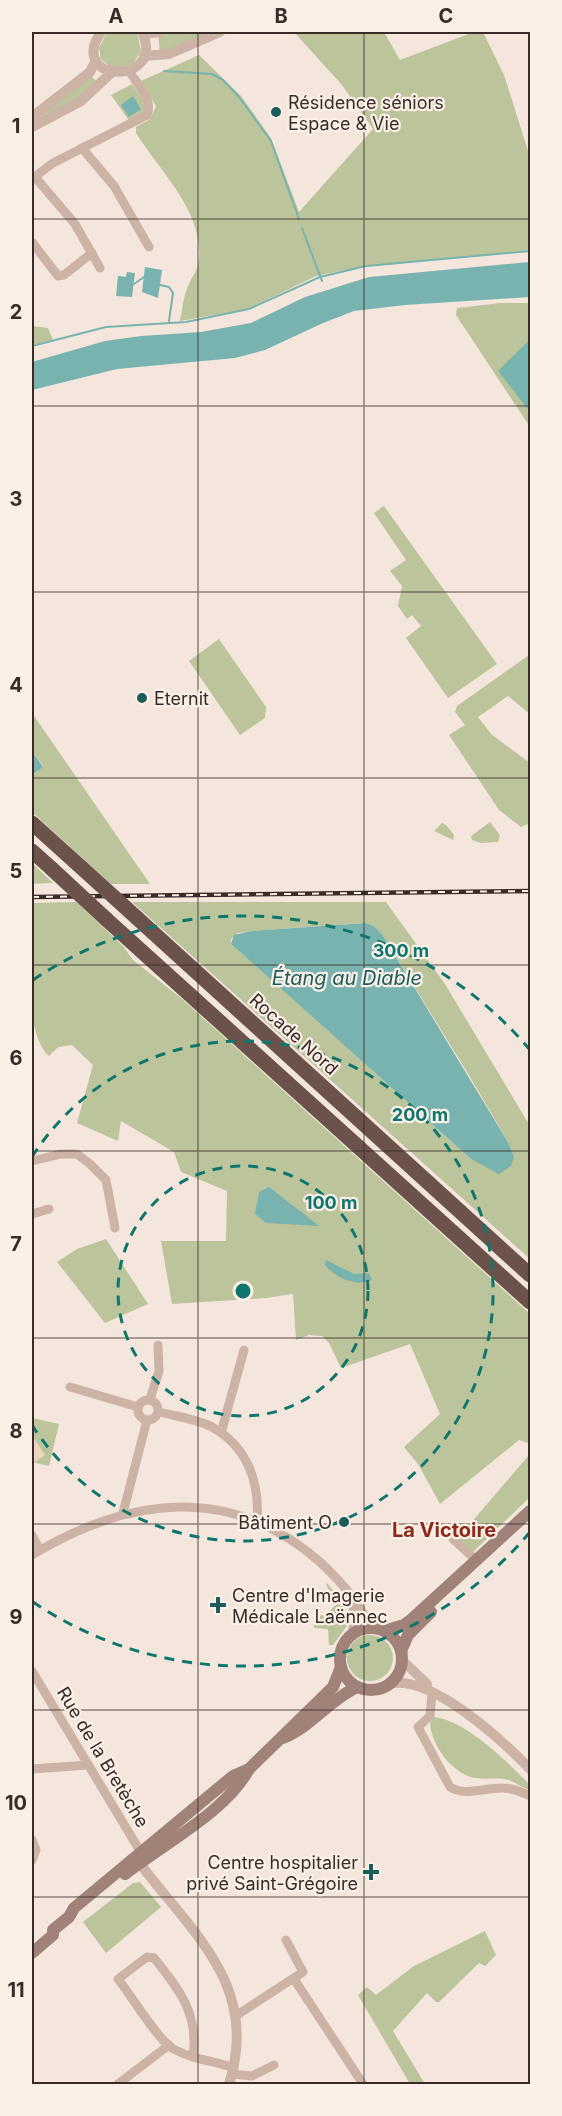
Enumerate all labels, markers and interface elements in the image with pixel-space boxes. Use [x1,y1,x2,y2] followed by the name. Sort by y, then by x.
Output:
[109,4,124,28] text: A
[274,4,288,28] text: B
[439,4,453,28] text: C
[288,92,444,134] place label: Résidence séniors Espace & Vie
[269,105,283,119] marker: Résidence séniors Espace & Vie
[12,114,20,138] text: 1
[10,300,22,324] text: 2
[10,487,22,511] text: 3
[9,673,23,697] text: 4
[154,688,209,709] place label: Eternit
[135,691,149,705] marker: Eternit
[10,859,22,883] text: 5
[373,940,429,961] text: 300 m
[272,966,422,990] water label: Étang au Diable
[246,989,342,1079] street label: Rocade Nord
[10,1046,23,1070] text: 6
[392,1104,448,1125] text: 200 m
[305,1192,357,1213] text: 100 m
[10,1232,22,1256] text: 7
[233,1281,253,1301] centre of rings
[9,1419,23,1443] text: 8
[238,1512,332,1533] place label: Bâtiment O
[337,1515,351,1529] marker: Bâtiment O
[392,1518,496,1542] district label: La Victoire
[232,1585,387,1627] place label: Centre d'Imagerie Médicale Laënnec
[209,1596,227,1614] marker: Centre d'Imagerie Médicale Laënnec
[10,1605,23,1629] text: 9
[53,1683,153,1831] street label: Rue de la Bretèche
[5,1791,27,1815] text: 10
[186,1852,358,1894] place label: Centre hospitalier privé Saint-Grégoire
[362,1863,380,1881] marker: Centre hospitalier privé Saint-Grégoire
[7,1978,25,2002] text: 11

